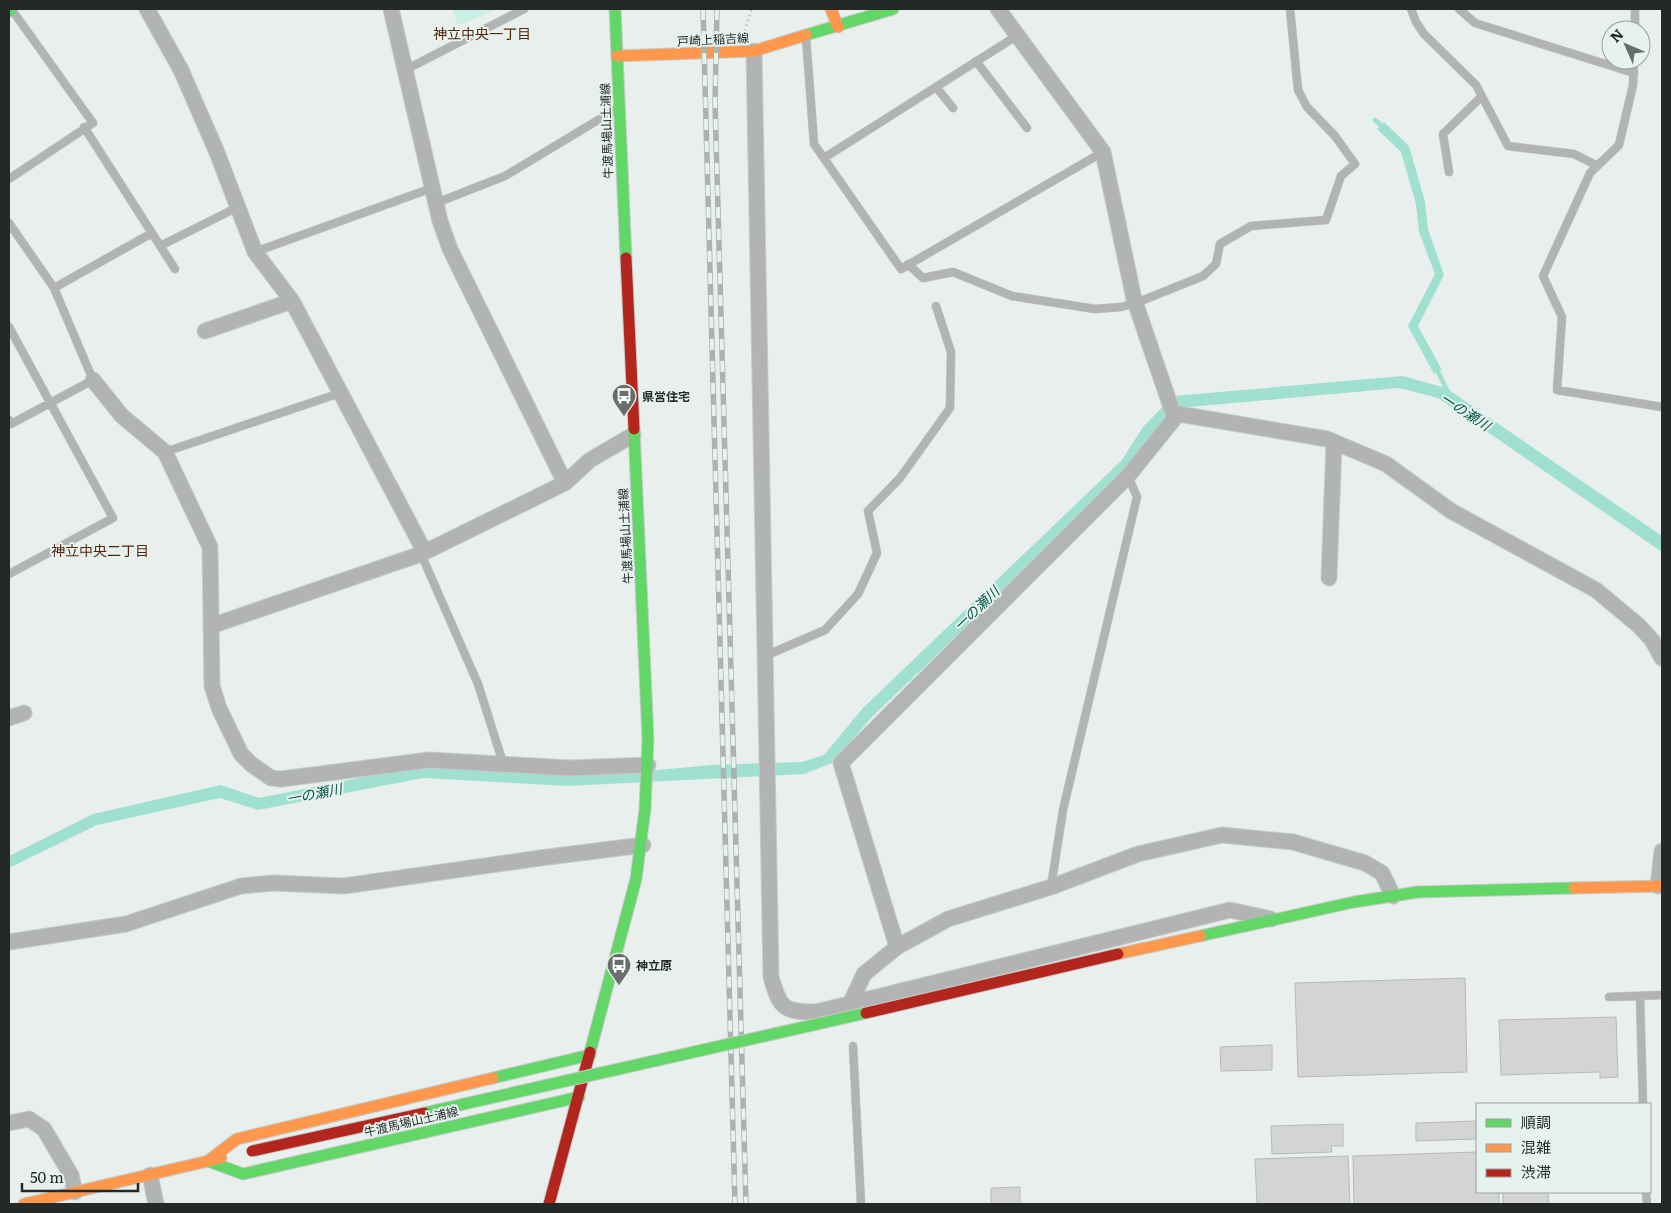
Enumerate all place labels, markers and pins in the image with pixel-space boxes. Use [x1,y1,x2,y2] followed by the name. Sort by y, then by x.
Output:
[611,383,637,417] bus stop icon: 県営住宅
[642,387,690,405] place label: 県営住宅
[606,952,632,986] bus stop icon: 神立原
[636,956,672,974] place label: 神立原

